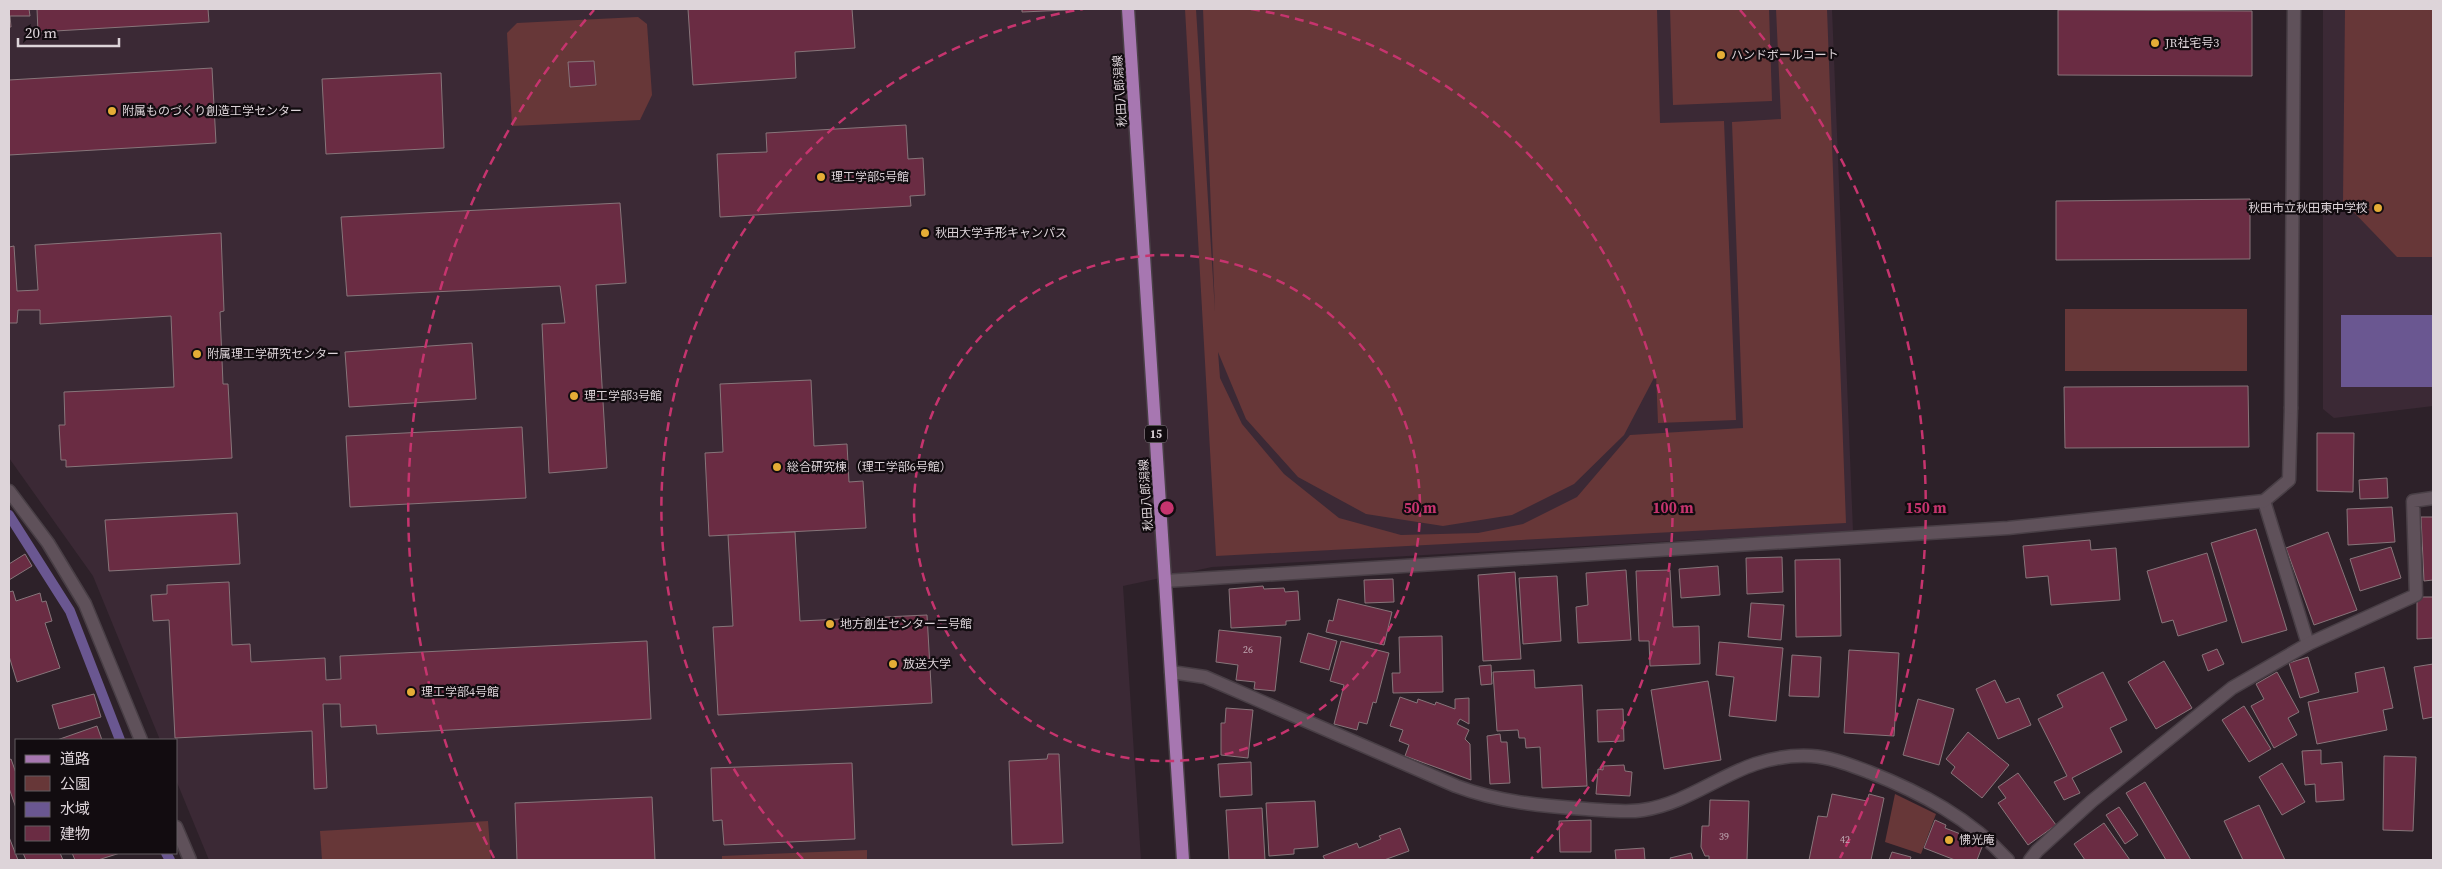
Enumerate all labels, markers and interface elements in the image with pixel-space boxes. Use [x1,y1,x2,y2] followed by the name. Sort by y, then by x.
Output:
[18,15,119,47] scale bar
[25,22,57,43] text: 20 m
[2164,35,2219,51] place label: JR社宅号3
[2149,37,2161,49] marker: JR社宅号3
[1731,47,1839,63] place label: ハンドボールコート
[1715,49,1727,61] marker: ハンドボールコート
[1110,55,1130,127] street label: 秋田八郎潟線
[122,103,302,119] place label: 附属ものづくり創造工学センター
[106,105,118,117] marker: 附属ものづくり創造工学センター
[831,169,909,185] place label: 理工学部5号館
[815,171,827,183] marker: 理工学部5号館
[2248,200,2368,216] place label: 秋田市立秋田東中学校
[2372,202,2384,214] marker: 秋田市立秋田東中学校
[935,225,1067,241] place label: 秋田大学手形キャンパス
[919,227,931,239] marker: 秋田大学手形キャンパス
[207,346,339,362] place label: 附属理工学研究センター
[191,348,203,360] marker: 附属理工学研究センター
[584,388,662,404] place label: 理工学部3号館
[568,390,580,402] marker: 理工学部3号館
[1145,426,1167,442] road number: 15
[787,459,952,475] place label: 総合研究棟 （理工学部6号館）
[1136,459,1156,531] street label: 秋田八郎潟線
[771,461,783,473] marker: 総合研究棟 （理工学部6号館）
[1403,497,1437,518] text: 50 m
[1652,497,1694,518] text: 100 m
[1905,497,1947,518] text: 150 m
[1158,499,1176,517] centre of rings
[840,616,972,632] place label: 地方創生センター二号館
[824,618,836,630] marker: 地方創生センター二号館
[1243,643,1253,656] house number: 26
[903,656,951,672] place label: 放送大学
[887,658,899,670] marker: 放送大学
[421,684,499,700] place label: 理工学部4号館
[405,686,417,698] marker: 理工学部4号館
[15,739,178,854] legend
[60,748,90,769] text: 道路
[60,773,90,794] text: 公園
[60,798,90,819] text: 水域
[60,823,90,844] text: 建物
[1719,830,1729,843] house number: 39
[1959,832,1995,848] place label: 怫光庵
[1840,833,1850,846] house number: 42
[1943,834,1955,846] marker: 怫光庵

